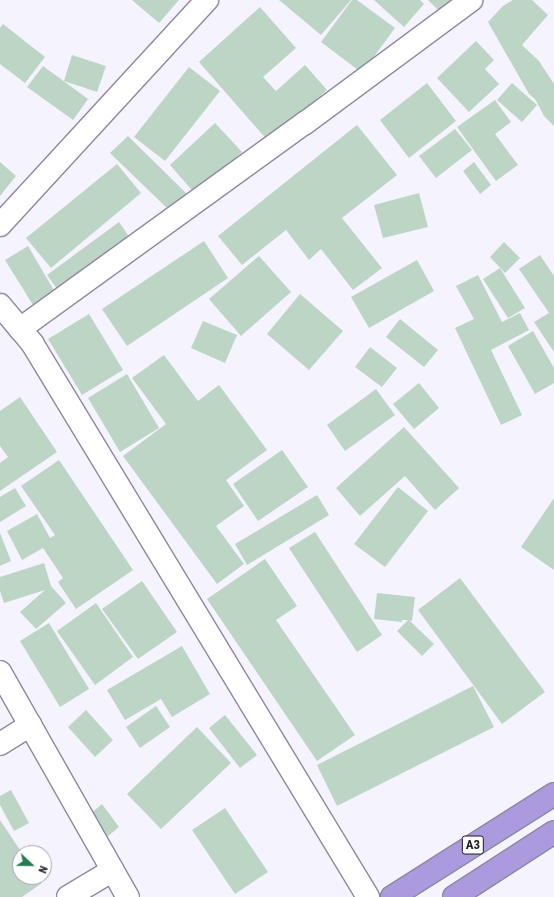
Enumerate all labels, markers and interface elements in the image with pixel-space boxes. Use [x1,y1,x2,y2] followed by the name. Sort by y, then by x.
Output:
[461,834,485,856] road number: A3
[12,845,52,885] north arrow
[35,864,50,875] text: N

